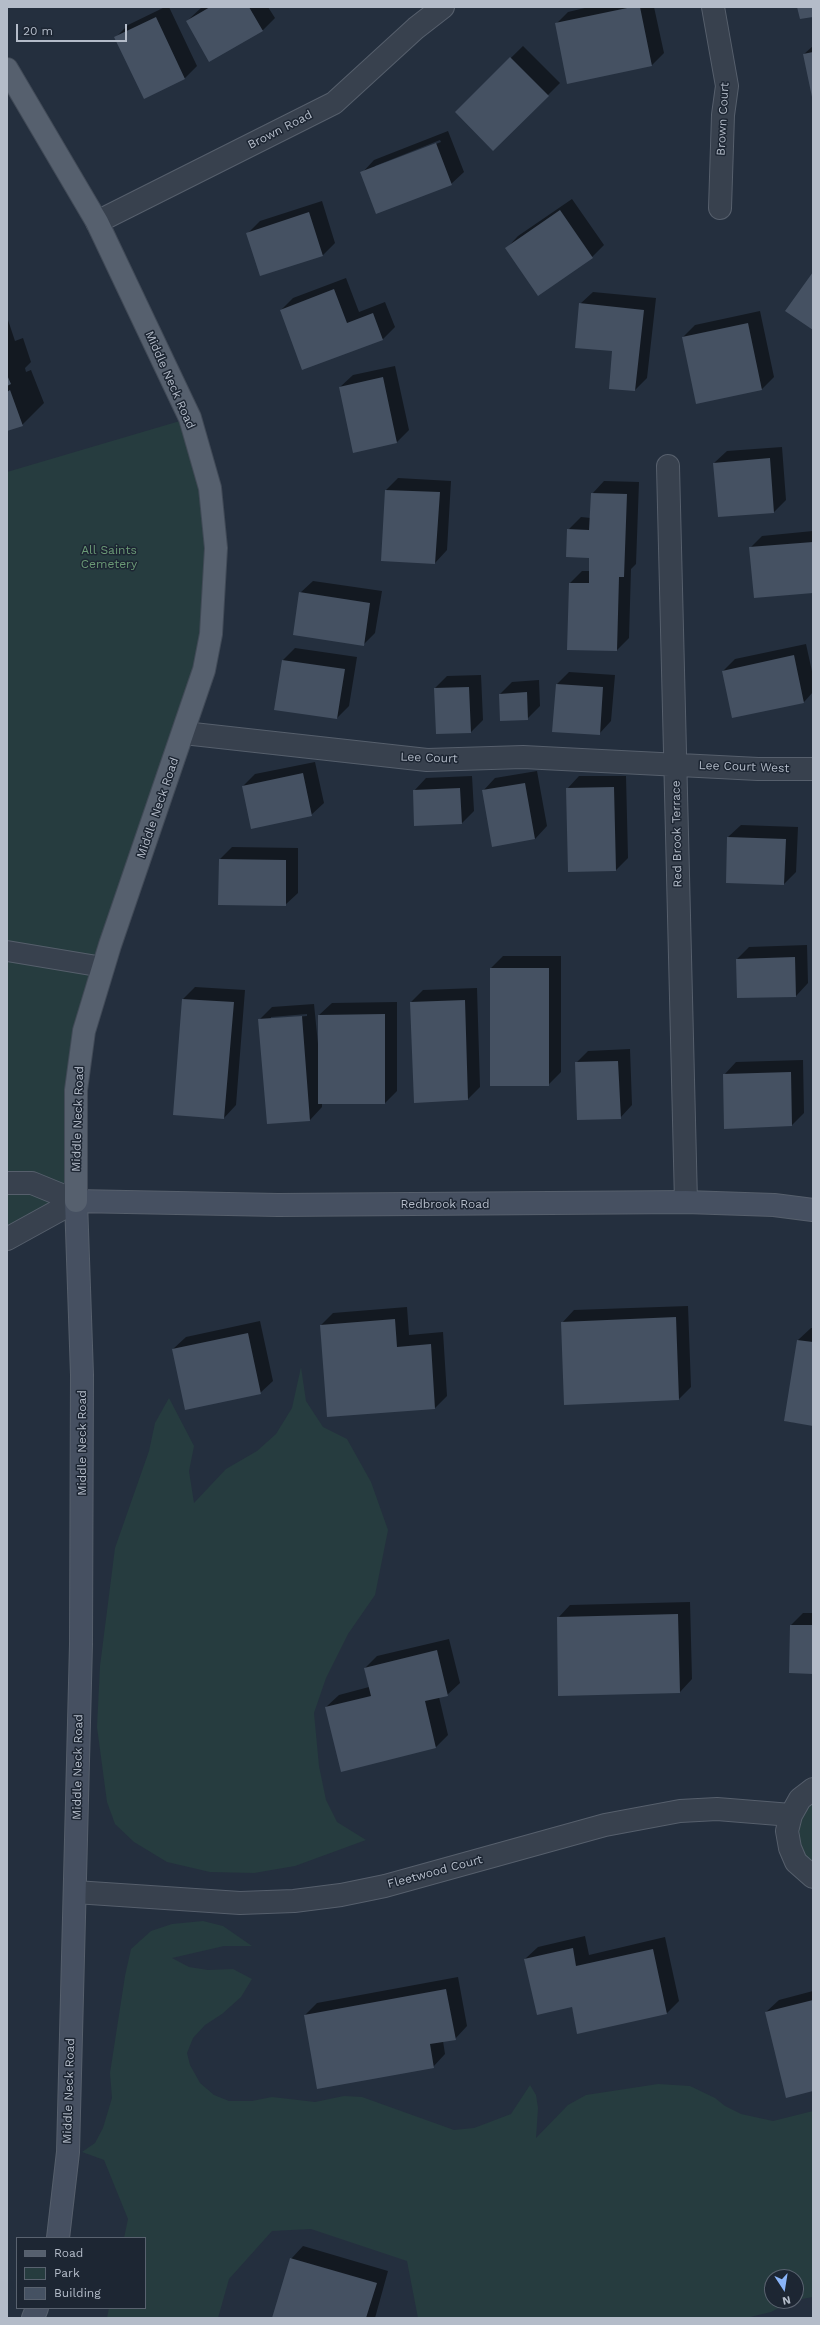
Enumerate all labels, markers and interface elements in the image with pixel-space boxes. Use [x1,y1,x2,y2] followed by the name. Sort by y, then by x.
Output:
[18,16,129,42] scale bar
[23,24,53,38] text: 20 m
[714,82,732,156] street label: Brown Court
[245,108,315,152] street label: Brown Road
[142,329,198,431] street label: Middle Neck Road
[81,543,137,571] park label: All Saints Cemetery
[400,750,458,766] street label: Lee Court
[134,756,182,860] street label: Middle Neck Road
[698,758,790,776] street label: Lee Court West
[669,780,685,888] street label: Red Brook Terrace
[69,1066,87,1172] street label: Middle Neck Road
[400,1197,490,1211] street label: Redbrook Road
[75,1390,89,1496] street label: Middle Neck Road
[70,1714,86,1820] street label: Middle Neck Road
[386,1852,484,1892] street label: Fleetwood Court
[60,2038,78,2144] street label: Middle Neck Road
[16,2237,146,2309] legend
[54,2246,83,2260] text: Road
[54,2266,80,2280] text: Park
[764,2269,804,2309] north arrow
[54,2286,101,2300] text: Building
[781,2293,792,2307] text: N

